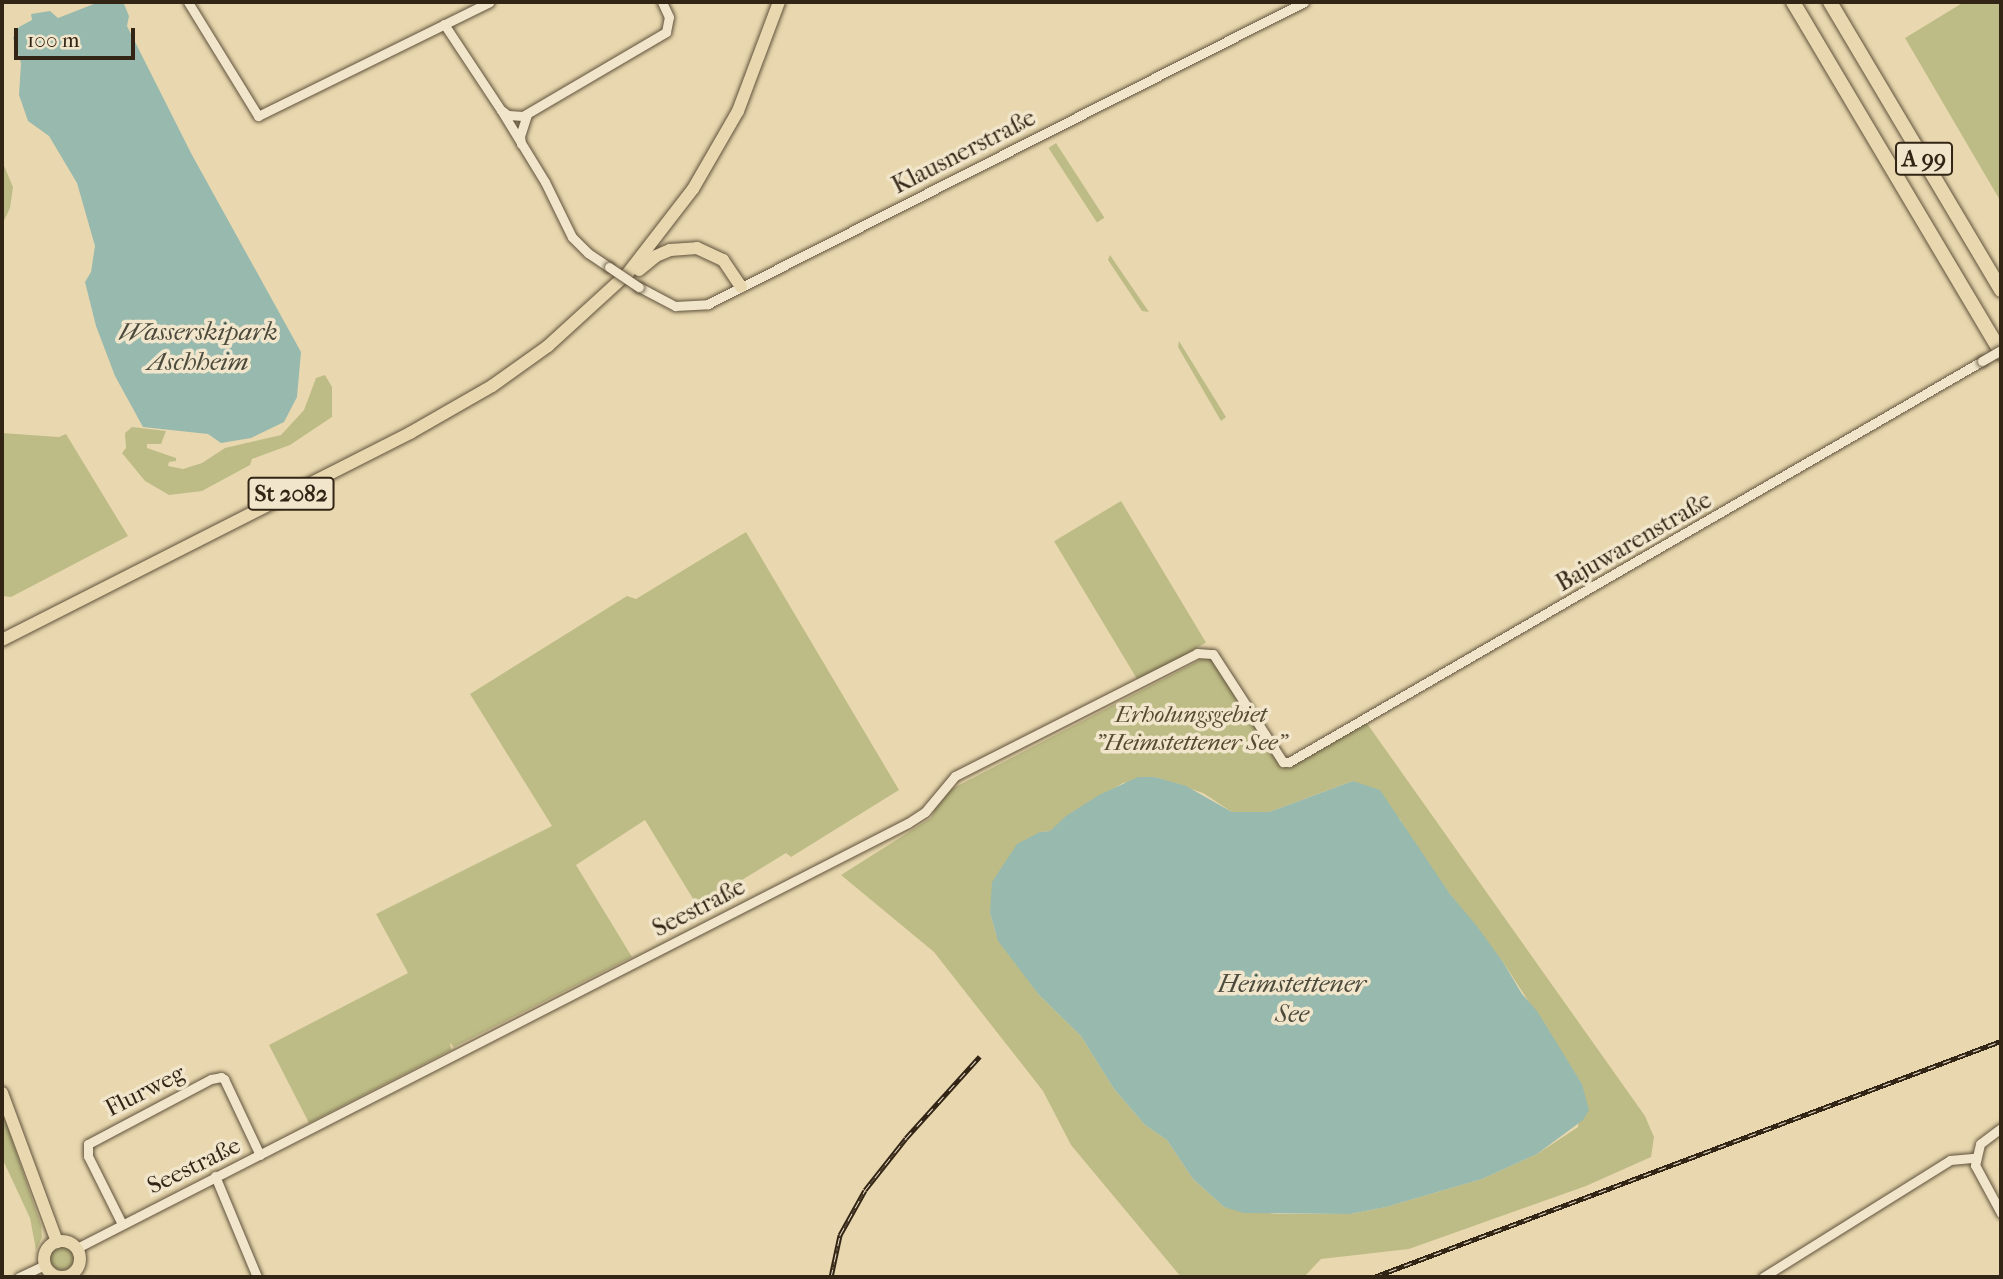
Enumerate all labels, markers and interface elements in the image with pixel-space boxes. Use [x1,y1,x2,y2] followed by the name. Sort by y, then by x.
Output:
[18,14,138,58] scale bar
[27,28,80,52] text: 100 m
[887,103,1041,201] street label: Klausnerstraße
[1894,140,1954,178] road number: A 99
[118,316,278,378] water label: Wasserskipark Aschheim
[247,474,335,514] road number: St 2082
[1551,486,1717,598] street label: Bajuwarenstraße
[1095,701,1287,757] park label: Erholungsgebiet "Heimstettener See"
[648,872,750,944] street label: Seestraße
[1218,968,1366,1030] water label: Heimstettener See
[100,1059,190,1123] street label: Flurweg
[143,1131,245,1201] street label: Seestraße

